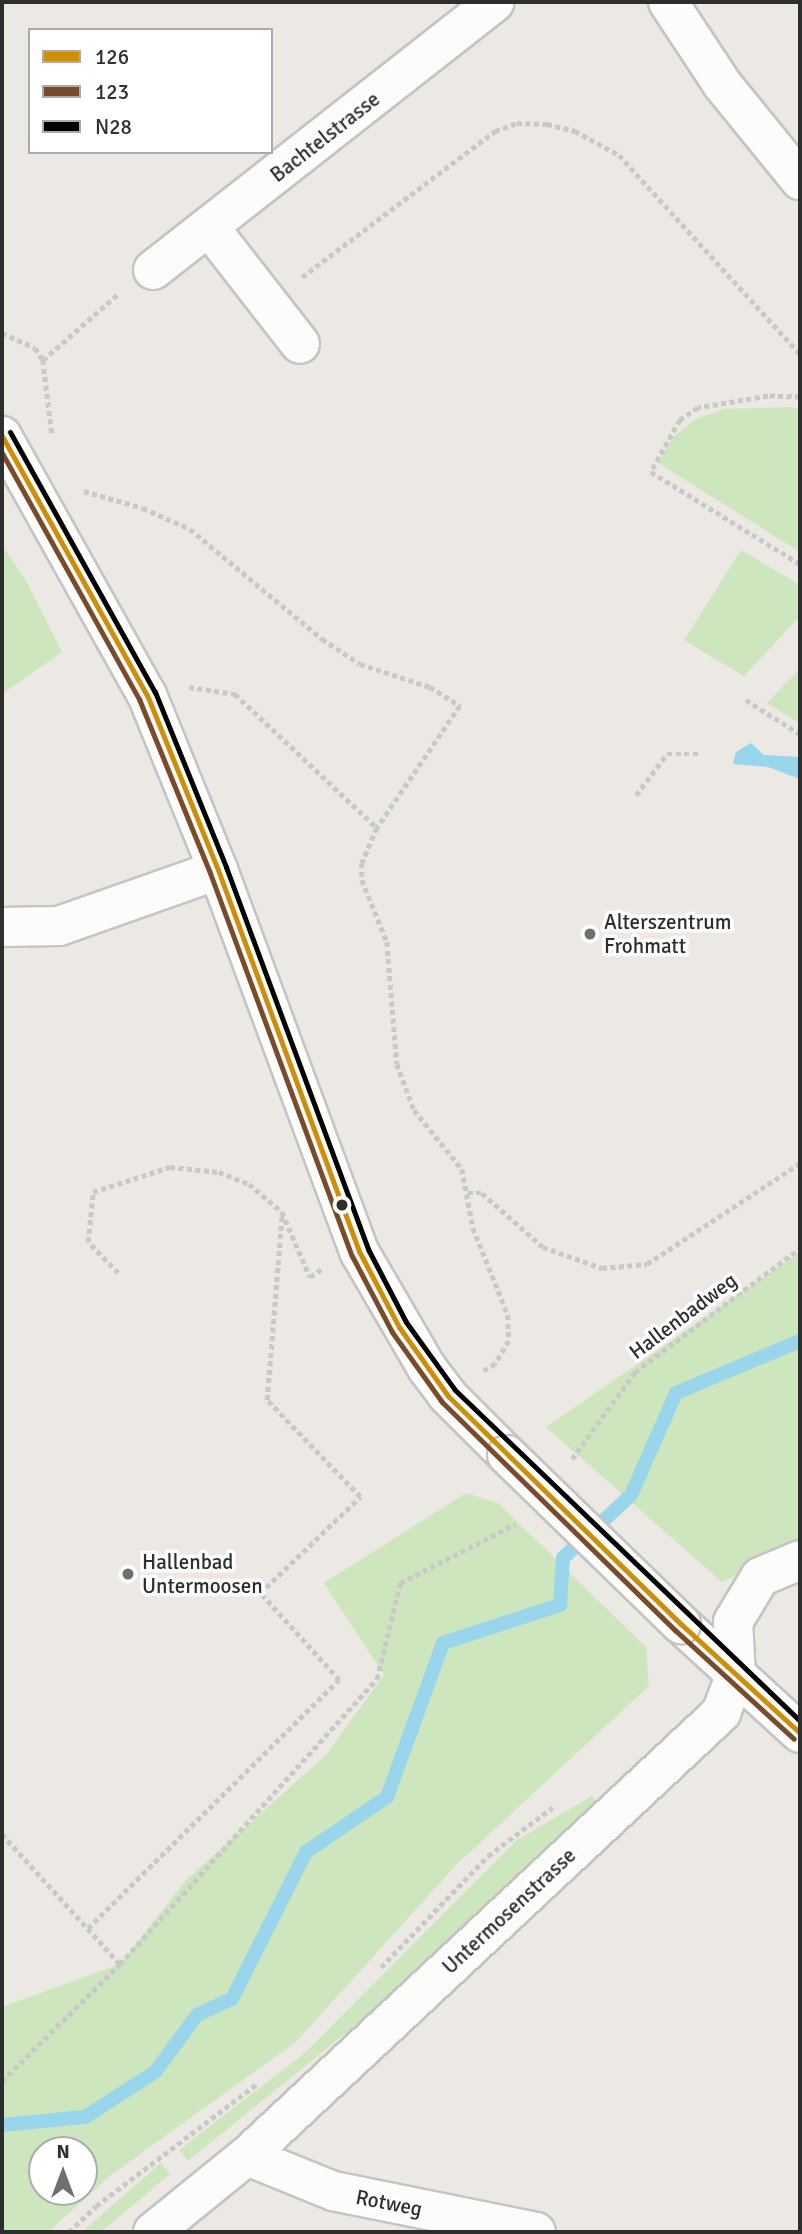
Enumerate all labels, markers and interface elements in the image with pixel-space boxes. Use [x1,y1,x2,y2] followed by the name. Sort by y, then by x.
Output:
[28,28,273,154] legend
[95,44,129,70] text: 126
[95,79,129,105] text: 123
[265,86,385,188] street label: Bachtelstrasse
[95,114,132,140] text: N28
[604,909,731,959] place label: Alterszentrum Frohmatt
[582,926,598,942] marker: Alterszentrum Frohmatt
[335,1198,349,1212] unlabelled marker
[624,1267,742,1365] street label: Hallenbadweg
[142,1549,263,1599] place label: Hallenbad Untermoosen
[120,1566,136,1582] marker: Hallenbad Untermoosen
[437,1843,581,1979] street label: Untermosenstrasse
[28,2136,98,2206] north arrow
[56,2140,70,2164] text: N
[354,2184,424,2222] street label: Rotweg

